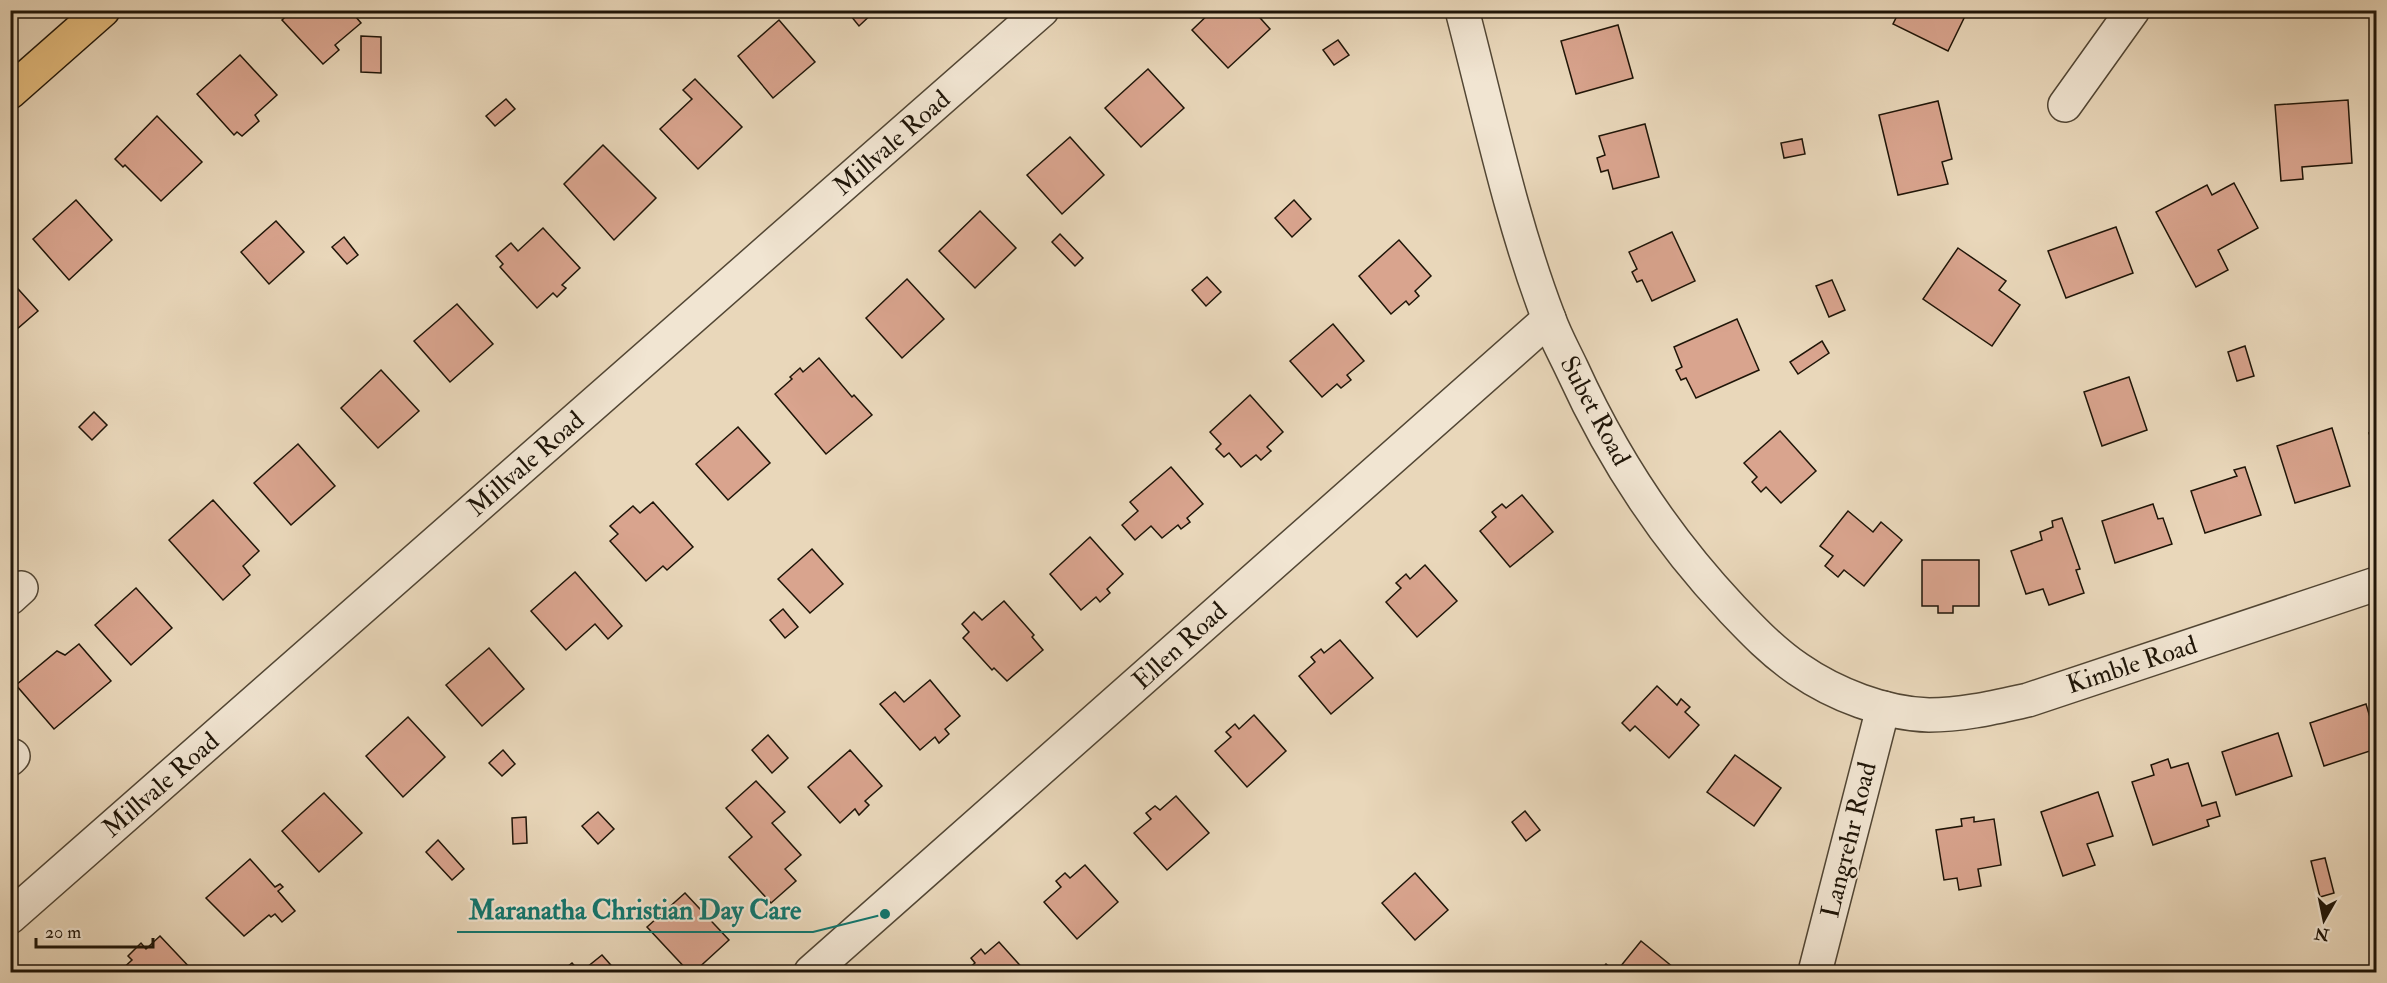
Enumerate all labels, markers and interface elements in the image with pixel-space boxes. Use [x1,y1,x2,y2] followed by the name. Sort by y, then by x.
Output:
[827,83,957,202] street label: Millvale Road
[1553,351,1637,471] street label: Subet Road
[461,404,591,523] street label: Millvale Road
[1126,595,1234,697] street label: Ellen Road
[2063,629,2201,701] street label: Kimble Road
[96,725,226,844] street label: Millvale Road
[1814,759,1884,921] street label: Langrehr Road
[457,887,813,932] callout: Maranatha Christian Day Care
[2294,890,2354,950] north arrow
[468,894,802,928] text: Maranatha Christian Day Care
[36,911,153,949] scale bar
[45,921,81,944] text: 20 m
[2313,923,2331,945] text: N

